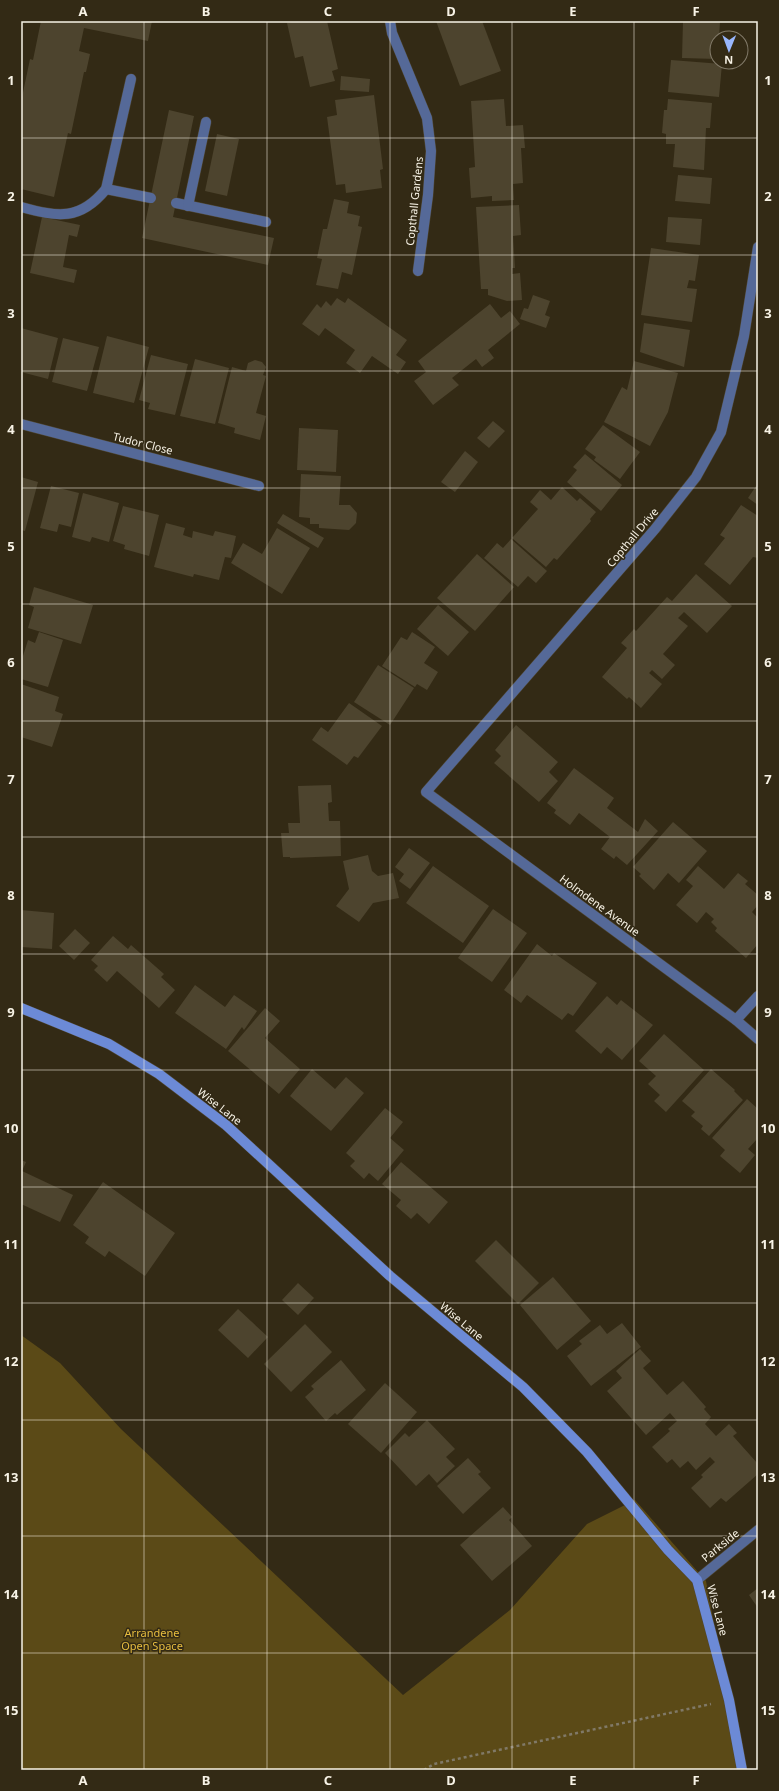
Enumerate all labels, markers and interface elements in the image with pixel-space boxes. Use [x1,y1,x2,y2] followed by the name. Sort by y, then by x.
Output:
[79,2,88,20] text: A
[202,2,210,20] text: B
[324,2,332,20] text: C
[446,2,456,20] text: D
[569,2,577,20] text: E
[692,2,700,20] text: F
[709,30,749,70] north arrow
[724,53,733,68] text: N
[7,71,15,89] text: 1
[764,71,772,89] text: 1
[402,156,426,246] street label: Copthall Gardens
[7,187,15,205] text: 2
[764,187,772,205] text: 2
[7,304,15,322] text: 3
[764,304,772,322] text: 3
[7,420,15,438] text: 4
[764,420,772,438] text: 4
[112,428,174,458] street label: Tudor Close
[603,504,661,570] street label: Copthall Drive
[7,537,15,555] text: 5
[764,537,772,555] text: 5
[7,653,15,671] text: 6
[764,653,772,671] text: 6
[7,770,15,788] text: 7
[764,770,772,788] text: 7
[557,871,643,939] street label: Holmdene Avenue
[7,886,15,904] text: 8
[764,886,772,904] text: 8
[7,1003,15,1021] text: 9
[764,1003,772,1021] text: 9
[195,1084,245,1128] street label: Wise Lane
[4,1119,18,1137] text: 10
[761,1119,775,1137] text: 10
[4,1235,18,1253] text: 11
[761,1235,775,1253] text: 11
[437,1298,487,1344] street label: Wise Lane
[4,1352,18,1370] text: 12
[761,1352,775,1370] text: 12
[4,1468,18,1486] text: 13
[761,1468,775,1486] text: 13
[698,1525,742,1565] street label: Parkside
[704,1583,732,1637] street label: Wise Lane
[4,1585,19,1603] text: 14
[761,1585,776,1603] text: 14
[121,1625,183,1653] park label: Arrandene Open Space
[4,1701,18,1719] text: 15
[761,1701,775,1719] text: 15
[79,1771,88,1789] text: A
[202,1771,210,1789] text: B
[324,1771,332,1789] text: C
[446,1771,456,1789] text: D
[569,1771,577,1789] text: E
[692,1771,700,1789] text: F

